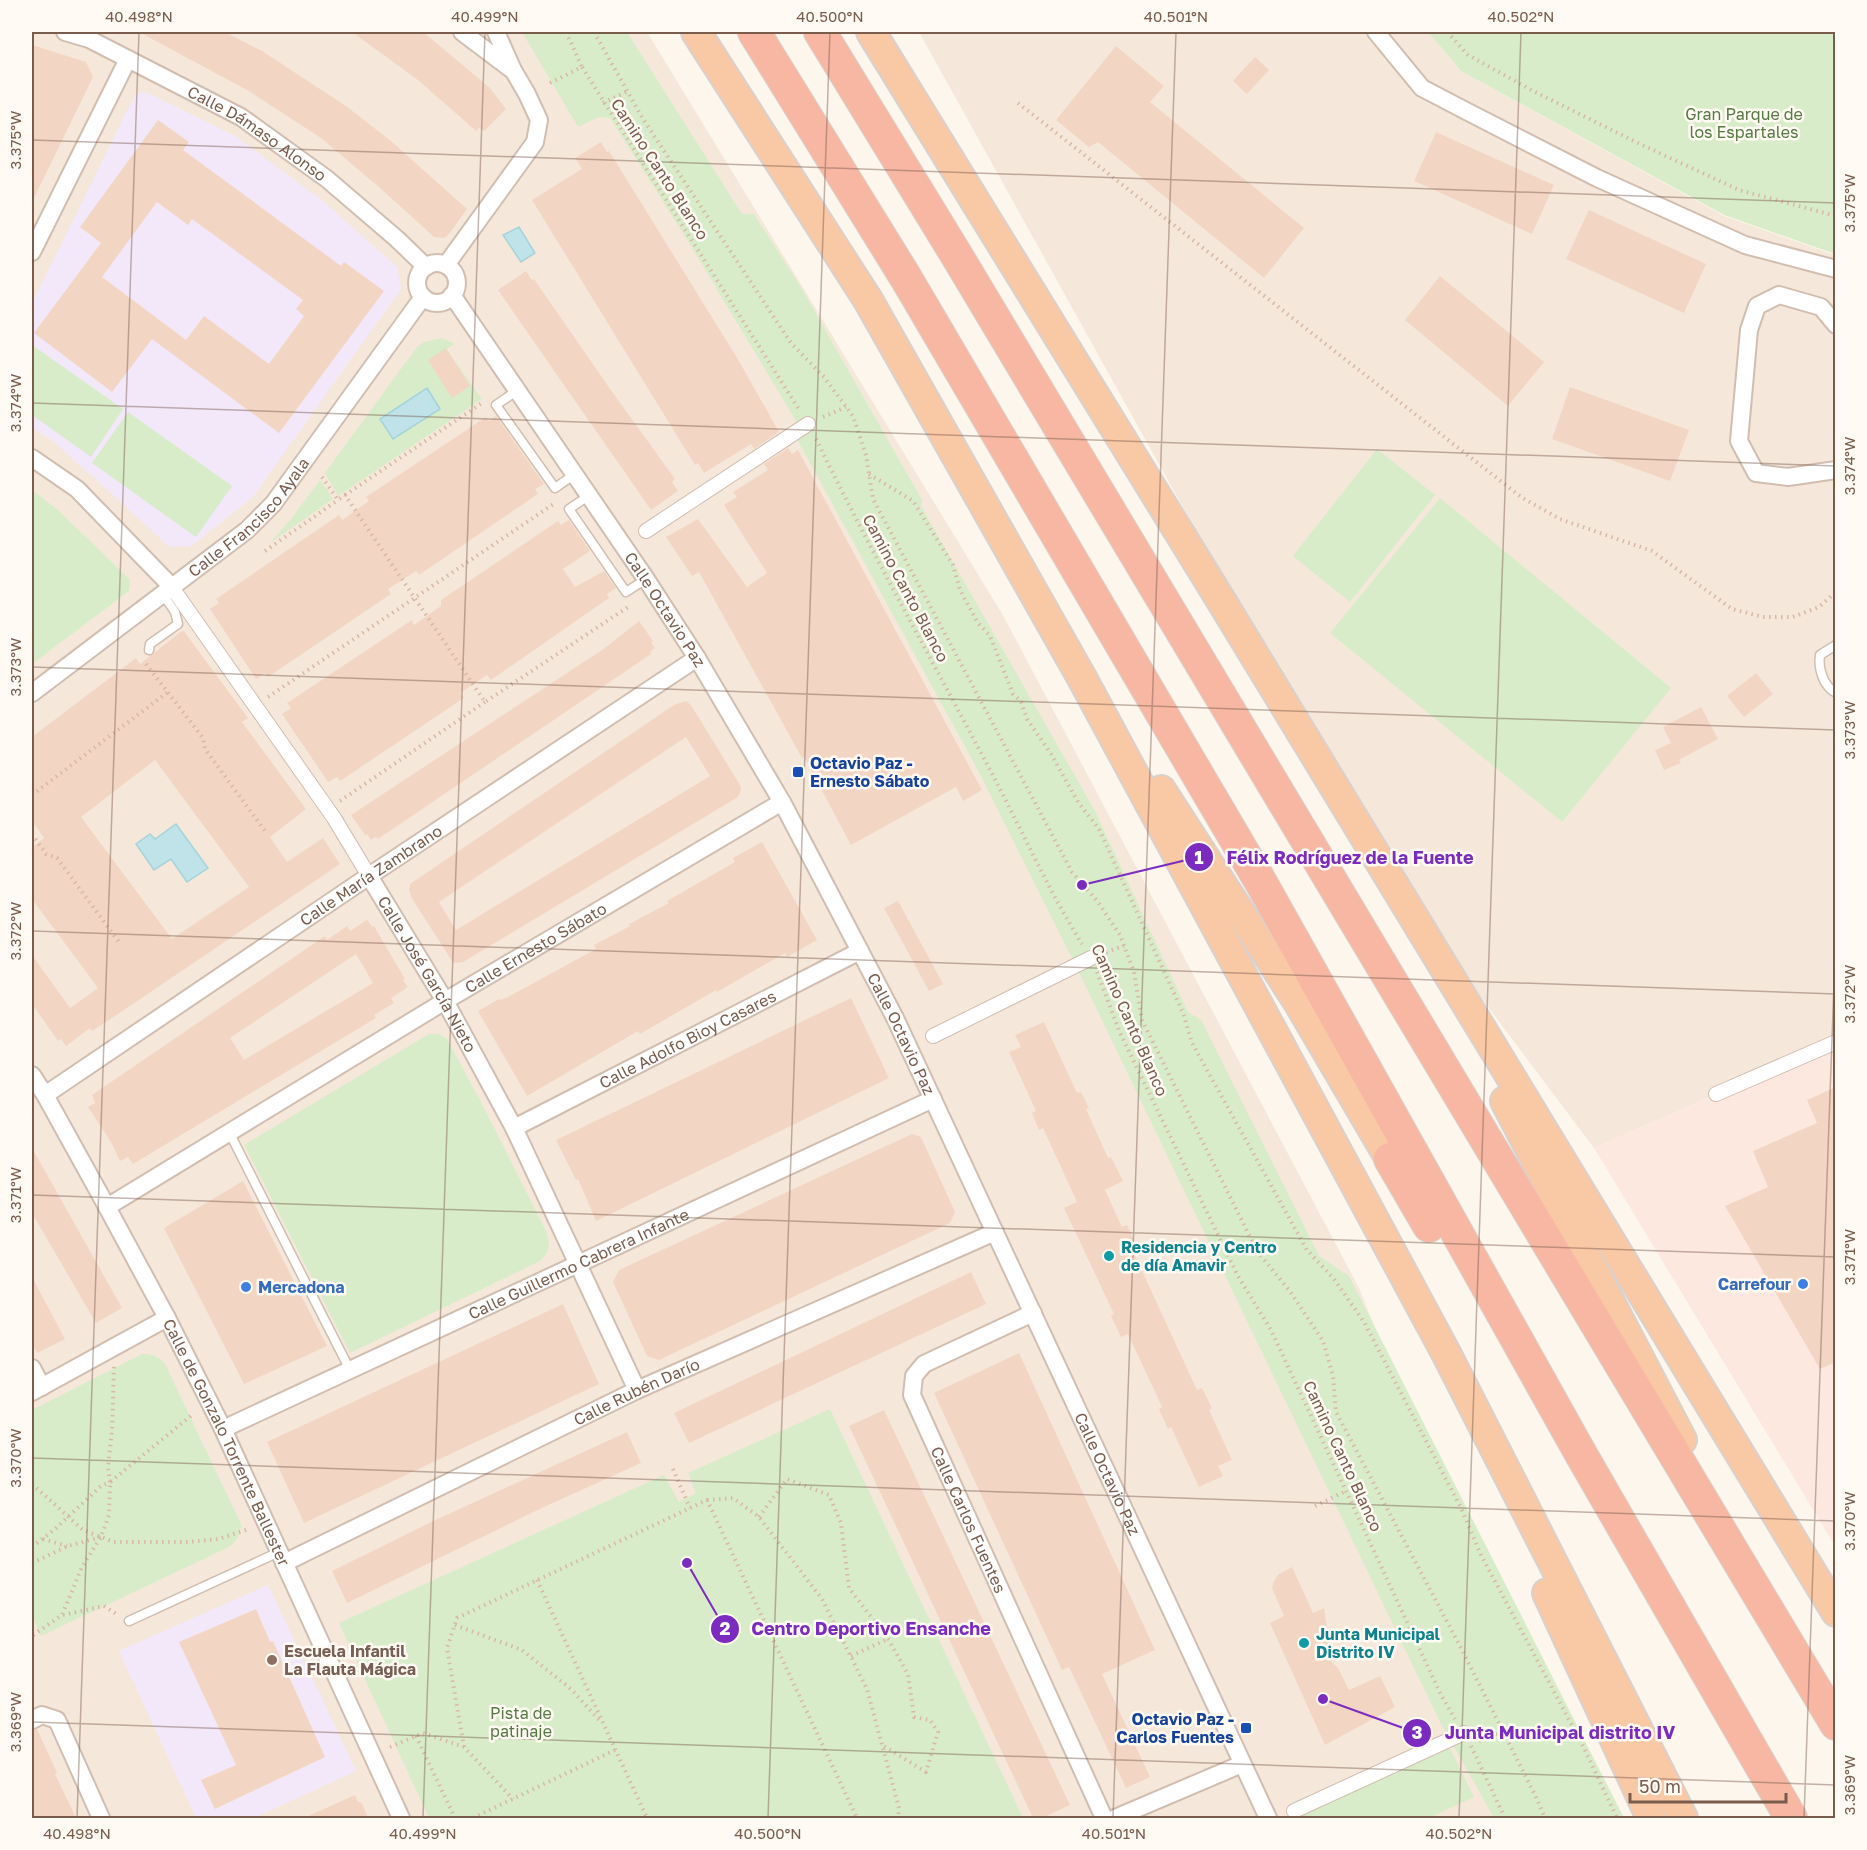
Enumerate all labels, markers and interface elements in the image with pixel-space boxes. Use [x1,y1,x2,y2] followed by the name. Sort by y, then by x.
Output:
[105,7,173,25] text: 40.498°N
[451,7,519,25] text: 40.499°N
[796,7,864,25] text: 40.500°N
[1144,7,1208,25] text: 40.501°N
[1488,7,1554,25] text: 40.502°N
[184,81,330,185] street label: Calle Dámaso Alonso
[607,95,713,243] street label: Camino Canto Blanco
[1685,104,1803,142] park label: Gran Parque de los Espartales
[6,111,24,169] text: 3.375°W
[1840,174,1858,232] text: 3.375°W
[6,374,24,432] text: 3.374°W
[1840,437,1858,495] text: 3.374°W
[184,454,313,581] street label: Calle Francisco Ayala
[859,511,953,665] street label: Camino Canto Blanco
[620,548,710,671] street label: Calle Octavio Paz
[6,637,24,697] text: 3.373°W
[1840,700,1858,760] text: 3.373°W
[810,753,930,791] place label: Octavio Paz - Ernesto Sábato
[791,765,805,779] marker: Octavio Paz - Ernesto Sábato
[296,820,446,930] street label: Calle María Zambrano
[1184,839,1485,875] callout: Félix Rodríguez de la Fuente
[1194,846,1204,868] text: 1
[1226,846,1474,868] text: Félix Rodríguez de la Fuente
[373,892,481,1056] street label: Calle José García Nieto
[461,898,610,997] street label: Calle Ernesto Sábato
[6,902,24,960] text: 3.372°W
[1087,941,1173,1099] street label: Camino Canto Blanco
[1840,965,1858,1023] text: 3.372°W
[863,969,939,1098] street label: Calle Octavio Paz
[596,986,779,1093] street label: Calle Adolfo Bioy Casares
[6,1167,24,1223] text: 3.371°W
[465,1204,692,1324] street label: Calle Guillermo Cabrera Infante
[1840,1229,1858,1285] text: 3.371°W
[1121,1237,1277,1275] place label: Residencia y Centro de día Amavir
[1102,1249,1116,1263] marker: Residencia y Centro de día Amavir
[1718,1274,1791,1294] place label: Carrefour
[258,1277,345,1297] place label: Mercadona
[1796,1277,1810,1291] marker: Carrefour
[239,1280,253,1294] marker: Mercadona
[159,1315,294,1569] street label: Calle de Gonzalo Torrente Ballester
[570,1354,703,1430] street label: Calle Rubén Darío
[1299,1377,1387,1535] street label: Camino Canto Blanco
[1070,1409,1145,1539] street label: Calle Octavio Paz
[6,1428,24,1488] text: 3.370°W
[927,1443,1011,1596] street label: Calle Carlos Fuentes
[1840,1491,1858,1551] text: 3.370°W
[710,1611,1003,1647] callout: Centro Deportivo Ensanche
[720,1617,731,1639] text: 2
[751,1617,991,1639] text: Centro Deportivo Ensanche
[1316,1624,1441,1662] place label: Junta Municipal Distrito IV
[1297,1636,1311,1650] marker: Junta Municipal Distrito IV
[284,1641,416,1679] place label: Escuela Infantil La Flauta Mágica
[265,1653,279,1667] marker: Escuela Infantil La Flauta Mágica
[6,1692,24,1752] text: 3.369°W
[490,1703,552,1741] park label: Pista de patinaje
[1116,1709,1234,1747] place label: Octavio Paz - Carlos Fuentes
[1402,1715,1687,1751] callout: Junta Municipal distrito IV
[1239,1721,1253,1735] marker: Octavio Paz - Carlos Fuentes
[1412,1721,1423,1743] text: 3
[1445,1721,1675,1743] text: Junta Municipal distrito IV
[1840,1755,1858,1815] text: 3.369°W
[1630,1766,1786,1804] scale bar
[1639,1775,1681,1797] text: 50 m
[43,1824,111,1842] text: 40.498°N
[389,1824,457,1842] text: 40.499°N
[734,1824,802,1842] text: 40.500°N
[1082,1824,1146,1842] text: 40.501°N
[1426,1824,1492,1842] text: 40.502°N

